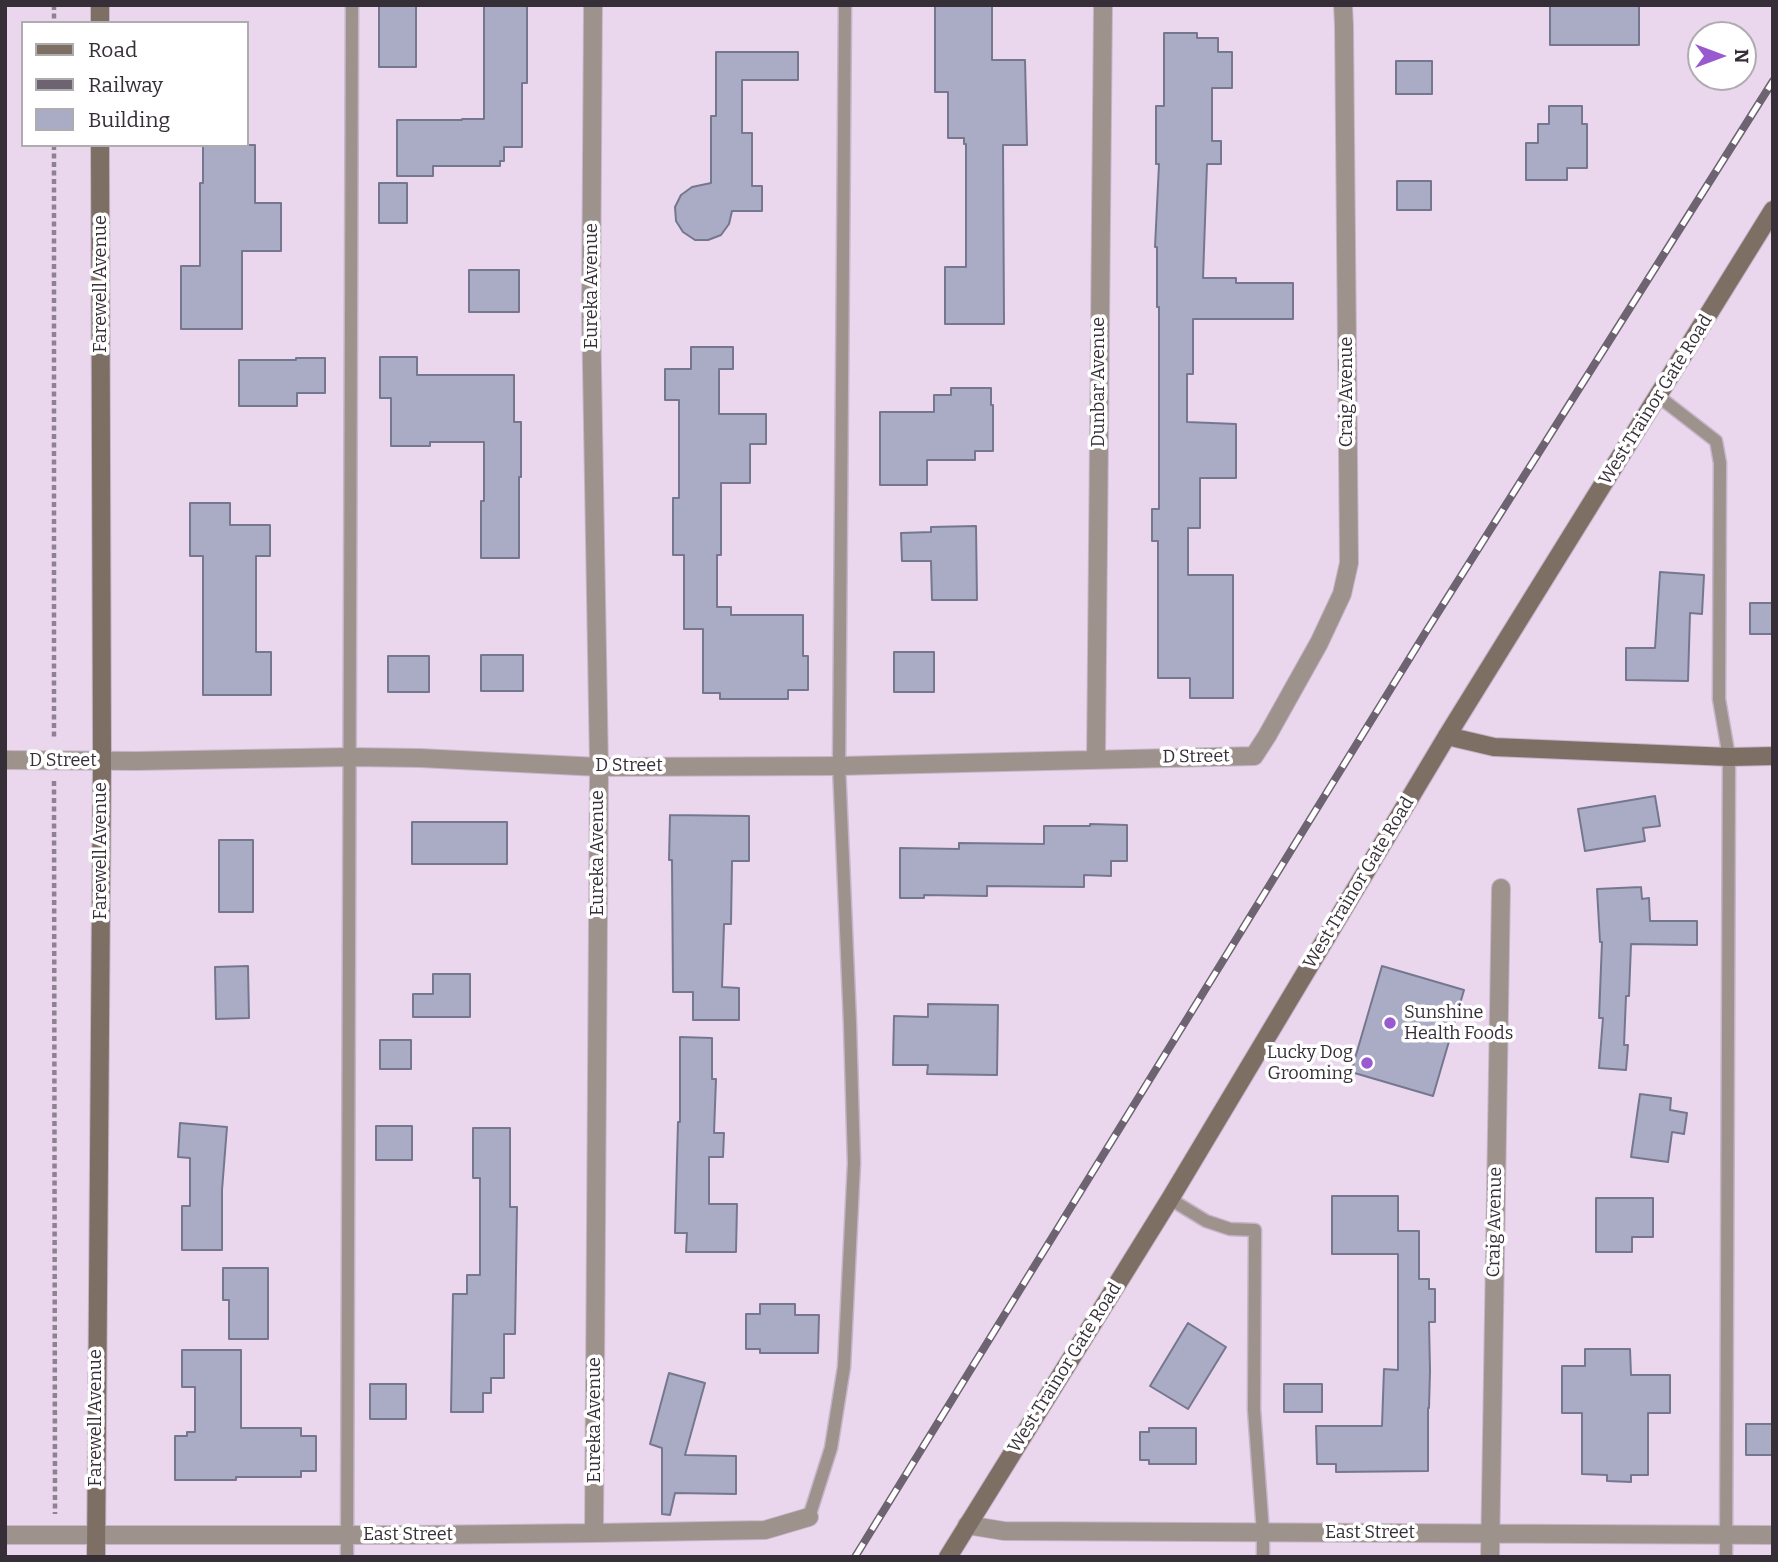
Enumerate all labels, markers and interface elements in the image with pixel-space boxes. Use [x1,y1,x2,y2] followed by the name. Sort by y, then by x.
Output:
[21,21,248,147] legend
[1687,21,1757,91] north arrow
[88,37,137,63] text: Road
[1730,49,1753,63] text: N
[88,72,163,98] text: Railway
[88,107,170,133] text: Building
[90,215,112,353] street label: Farewell Avenue
[581,223,603,349] street label: Eureka Avenue
[1595,311,1717,489] street label: West Trainor Gate Road
[1088,317,1110,447] street label: Dunbar Avenue
[1336,337,1358,447] street label: Craig Avenue
[1162,746,1230,768] street label: D Street
[29,750,97,772] street label: D Street
[595,755,663,777] street label: D Street
[90,782,112,920] street label: Farewell Avenue
[587,790,609,916] street label: Eureka Avenue
[1299,793,1419,973] street label: West Trainor Gate Road
[1404,1002,1513,1044] place label: Sunshine Health Foods
[1382,1015,1398,1031] marker: Sunshine Health Foods
[1267,1042,1353,1084] place label: Lucky Dog Grooming
[1359,1055,1375,1071] marker: Lucky Dog Grooming
[1483,1167,1507,1277] street label: Craig Avenue
[1004,1279,1126,1457] street label: West Trainor Gate Road
[85,1349,107,1487] street label: Farewell Avenue
[584,1357,606,1483] street label: Eureka Avenue
[1325,1522,1415,1544] street label: East Street
[363,1524,453,1546] street label: East Street

